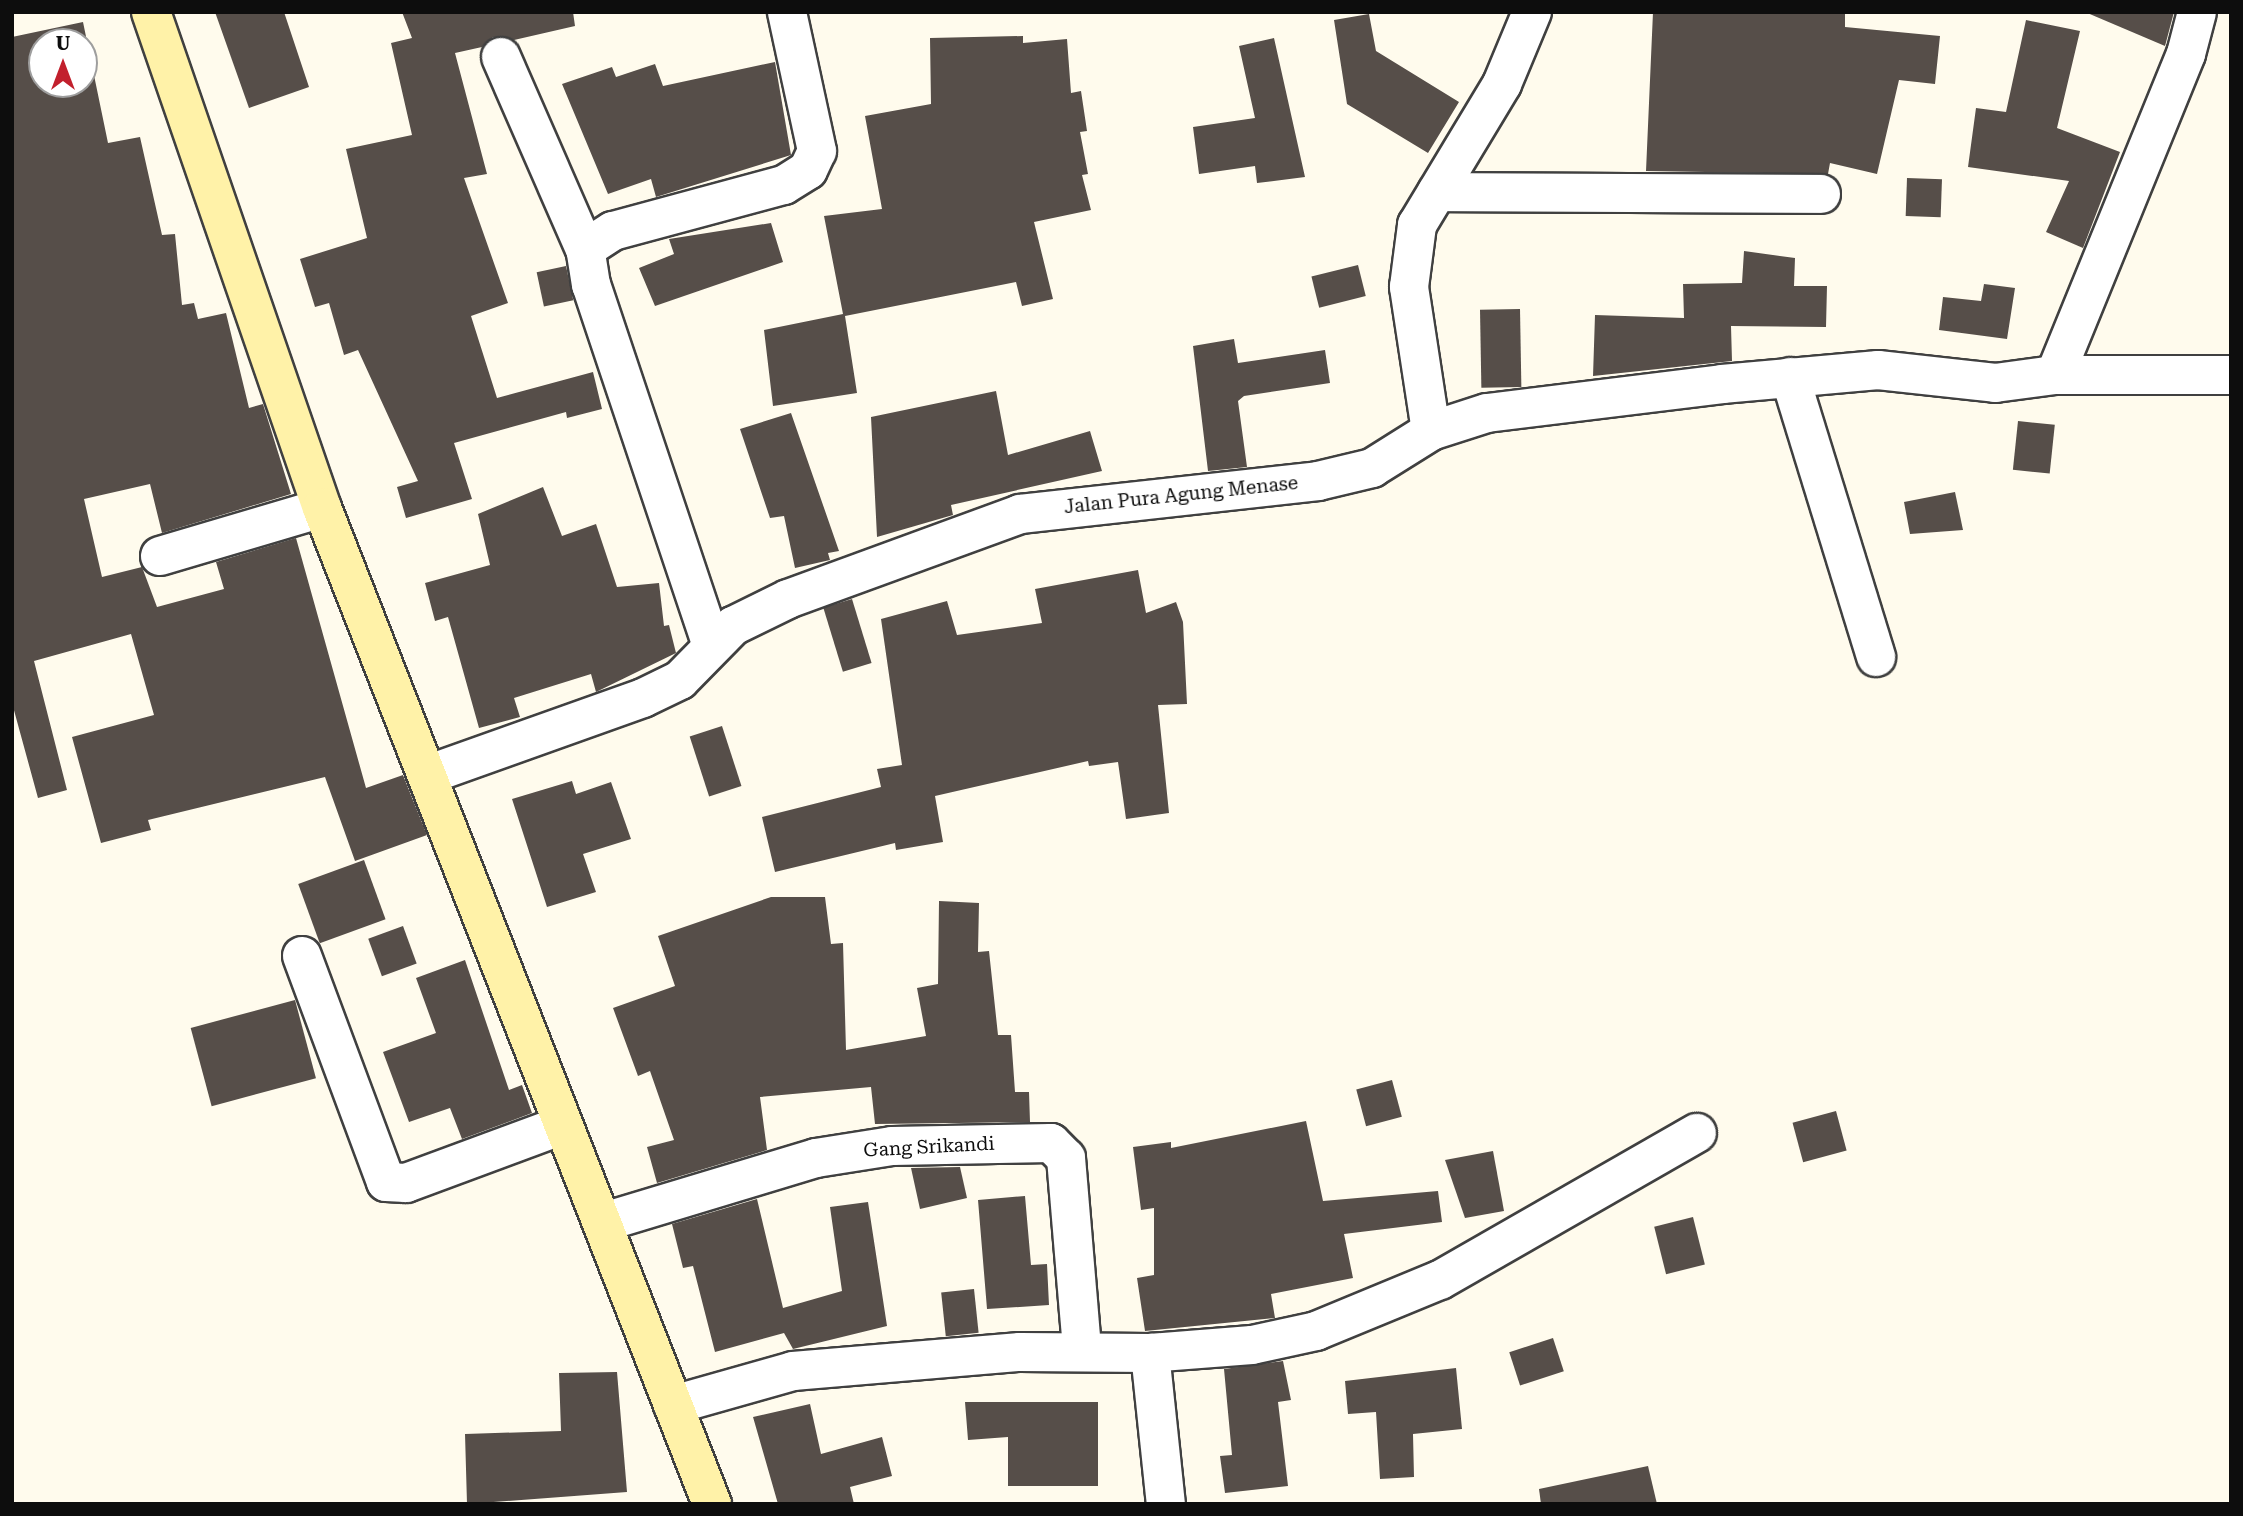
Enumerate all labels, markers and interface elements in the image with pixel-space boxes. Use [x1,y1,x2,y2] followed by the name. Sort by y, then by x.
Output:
[28,28,98,98] north arrow
[56,32,70,55] text: U
[1063,471,1299,519] street label: Jalan Pura Agung Menase
[863,1132,995,1162] street label: Gang Srikandi

